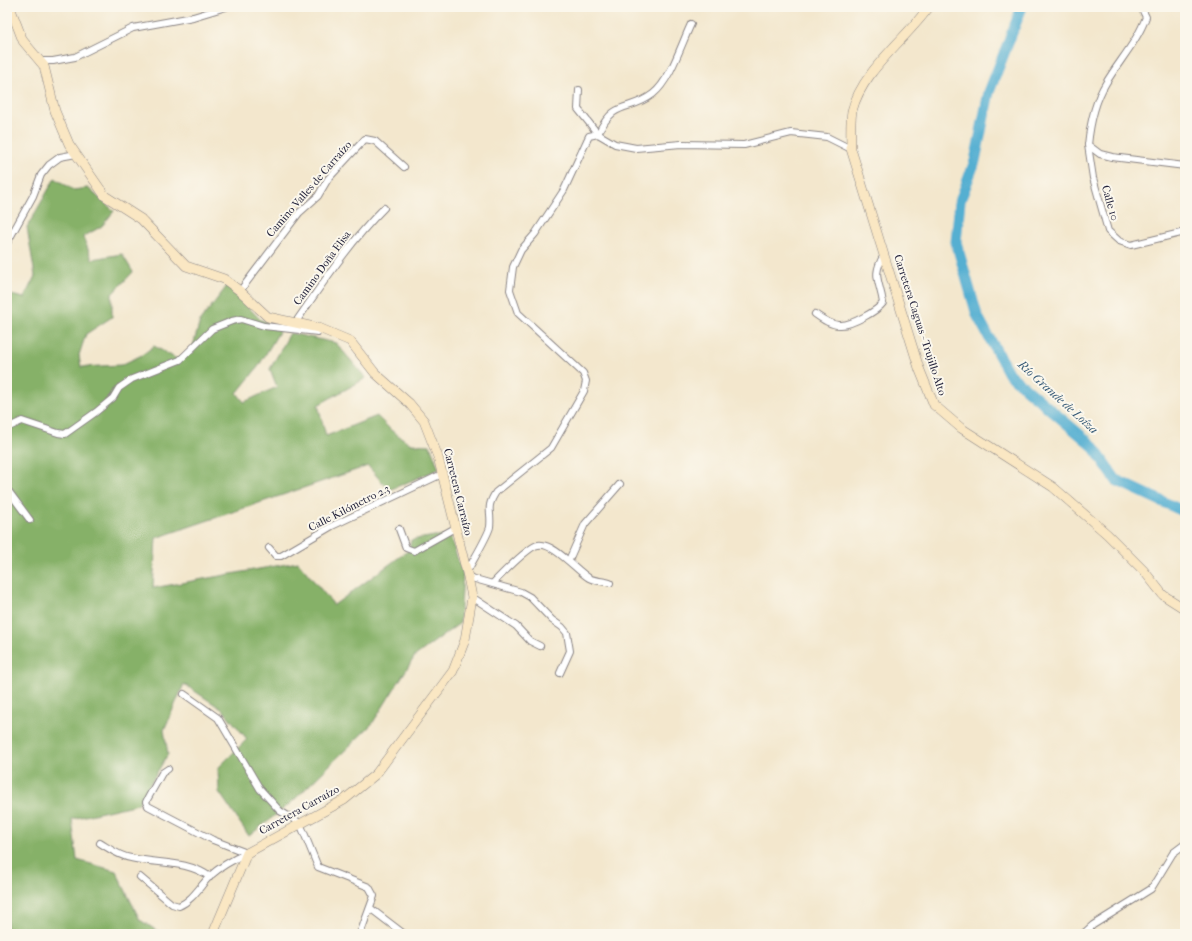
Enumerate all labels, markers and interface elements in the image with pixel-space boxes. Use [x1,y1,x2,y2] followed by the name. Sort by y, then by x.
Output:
[264,138,355,240] street label: Camino Valles de Carraízo
[1099,184,1121,222] street label: Calle 10
[291,227,354,308] street label: Camino Doña Elisa
[891,253,949,398] street label: Carretera Caguas - Trujillo Alto
[1014,357,1101,437] water label: Río Grande de Loíza
[441,447,475,537] street label: Carretera Carraízo
[306,482,392,534] street label: Calle Kilómetro 2.3
[257,782,342,837] street label: Carretera Carraízo

